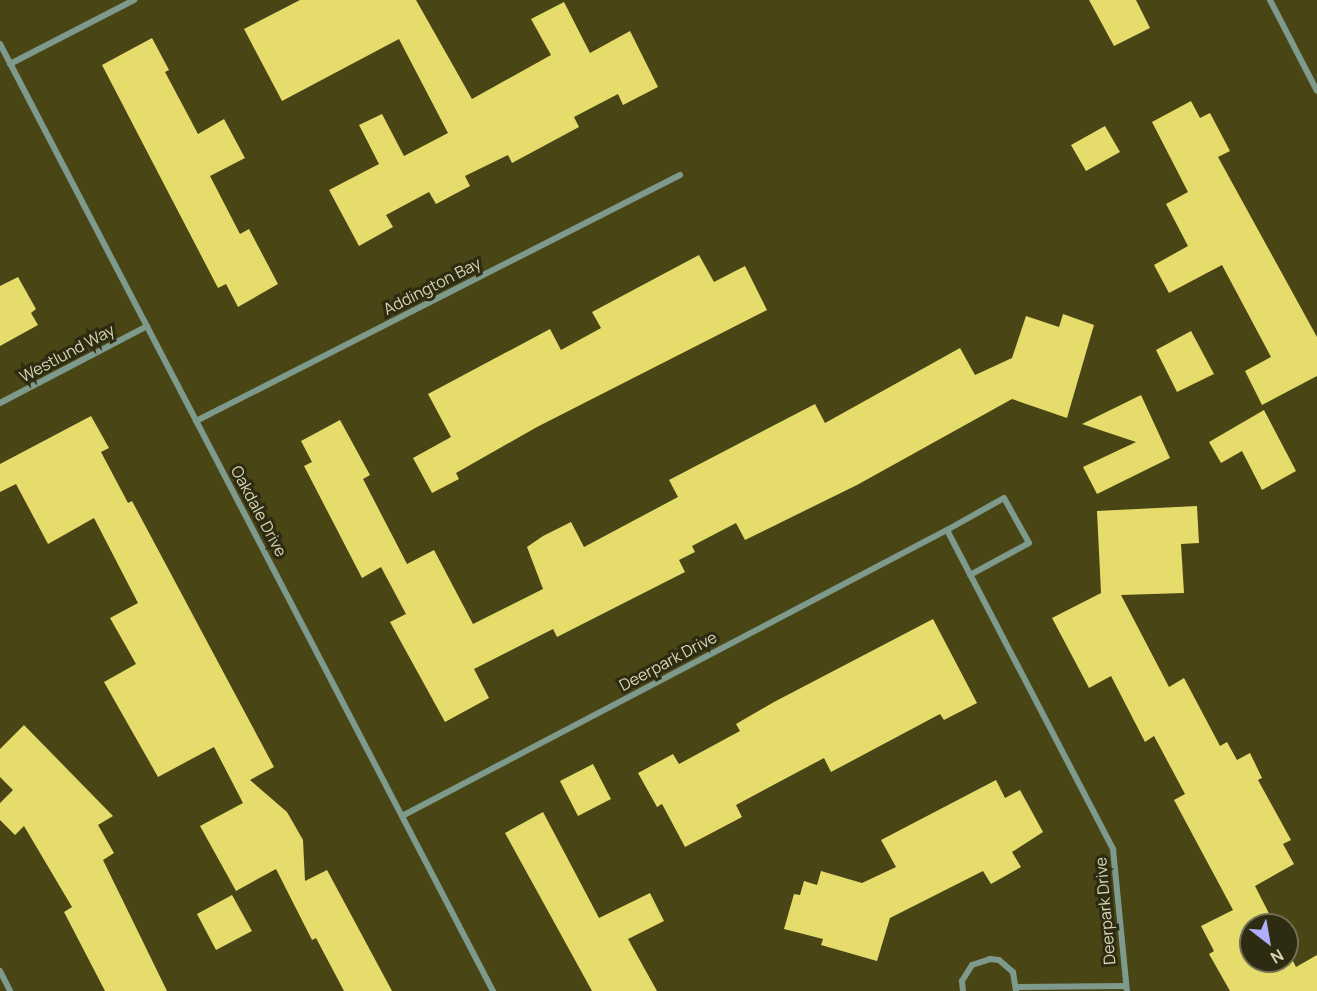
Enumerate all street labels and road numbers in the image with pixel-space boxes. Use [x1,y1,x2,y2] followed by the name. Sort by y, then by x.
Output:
[380,253,484,319] street label: Addington Bay
[16,320,118,386] street label: Westlund Way
[227,462,291,560] street label: Oakdale Drive
[616,627,720,695] street label: Deerpark Drive
[1091,856,1119,966] street label: Deerpark Drive

